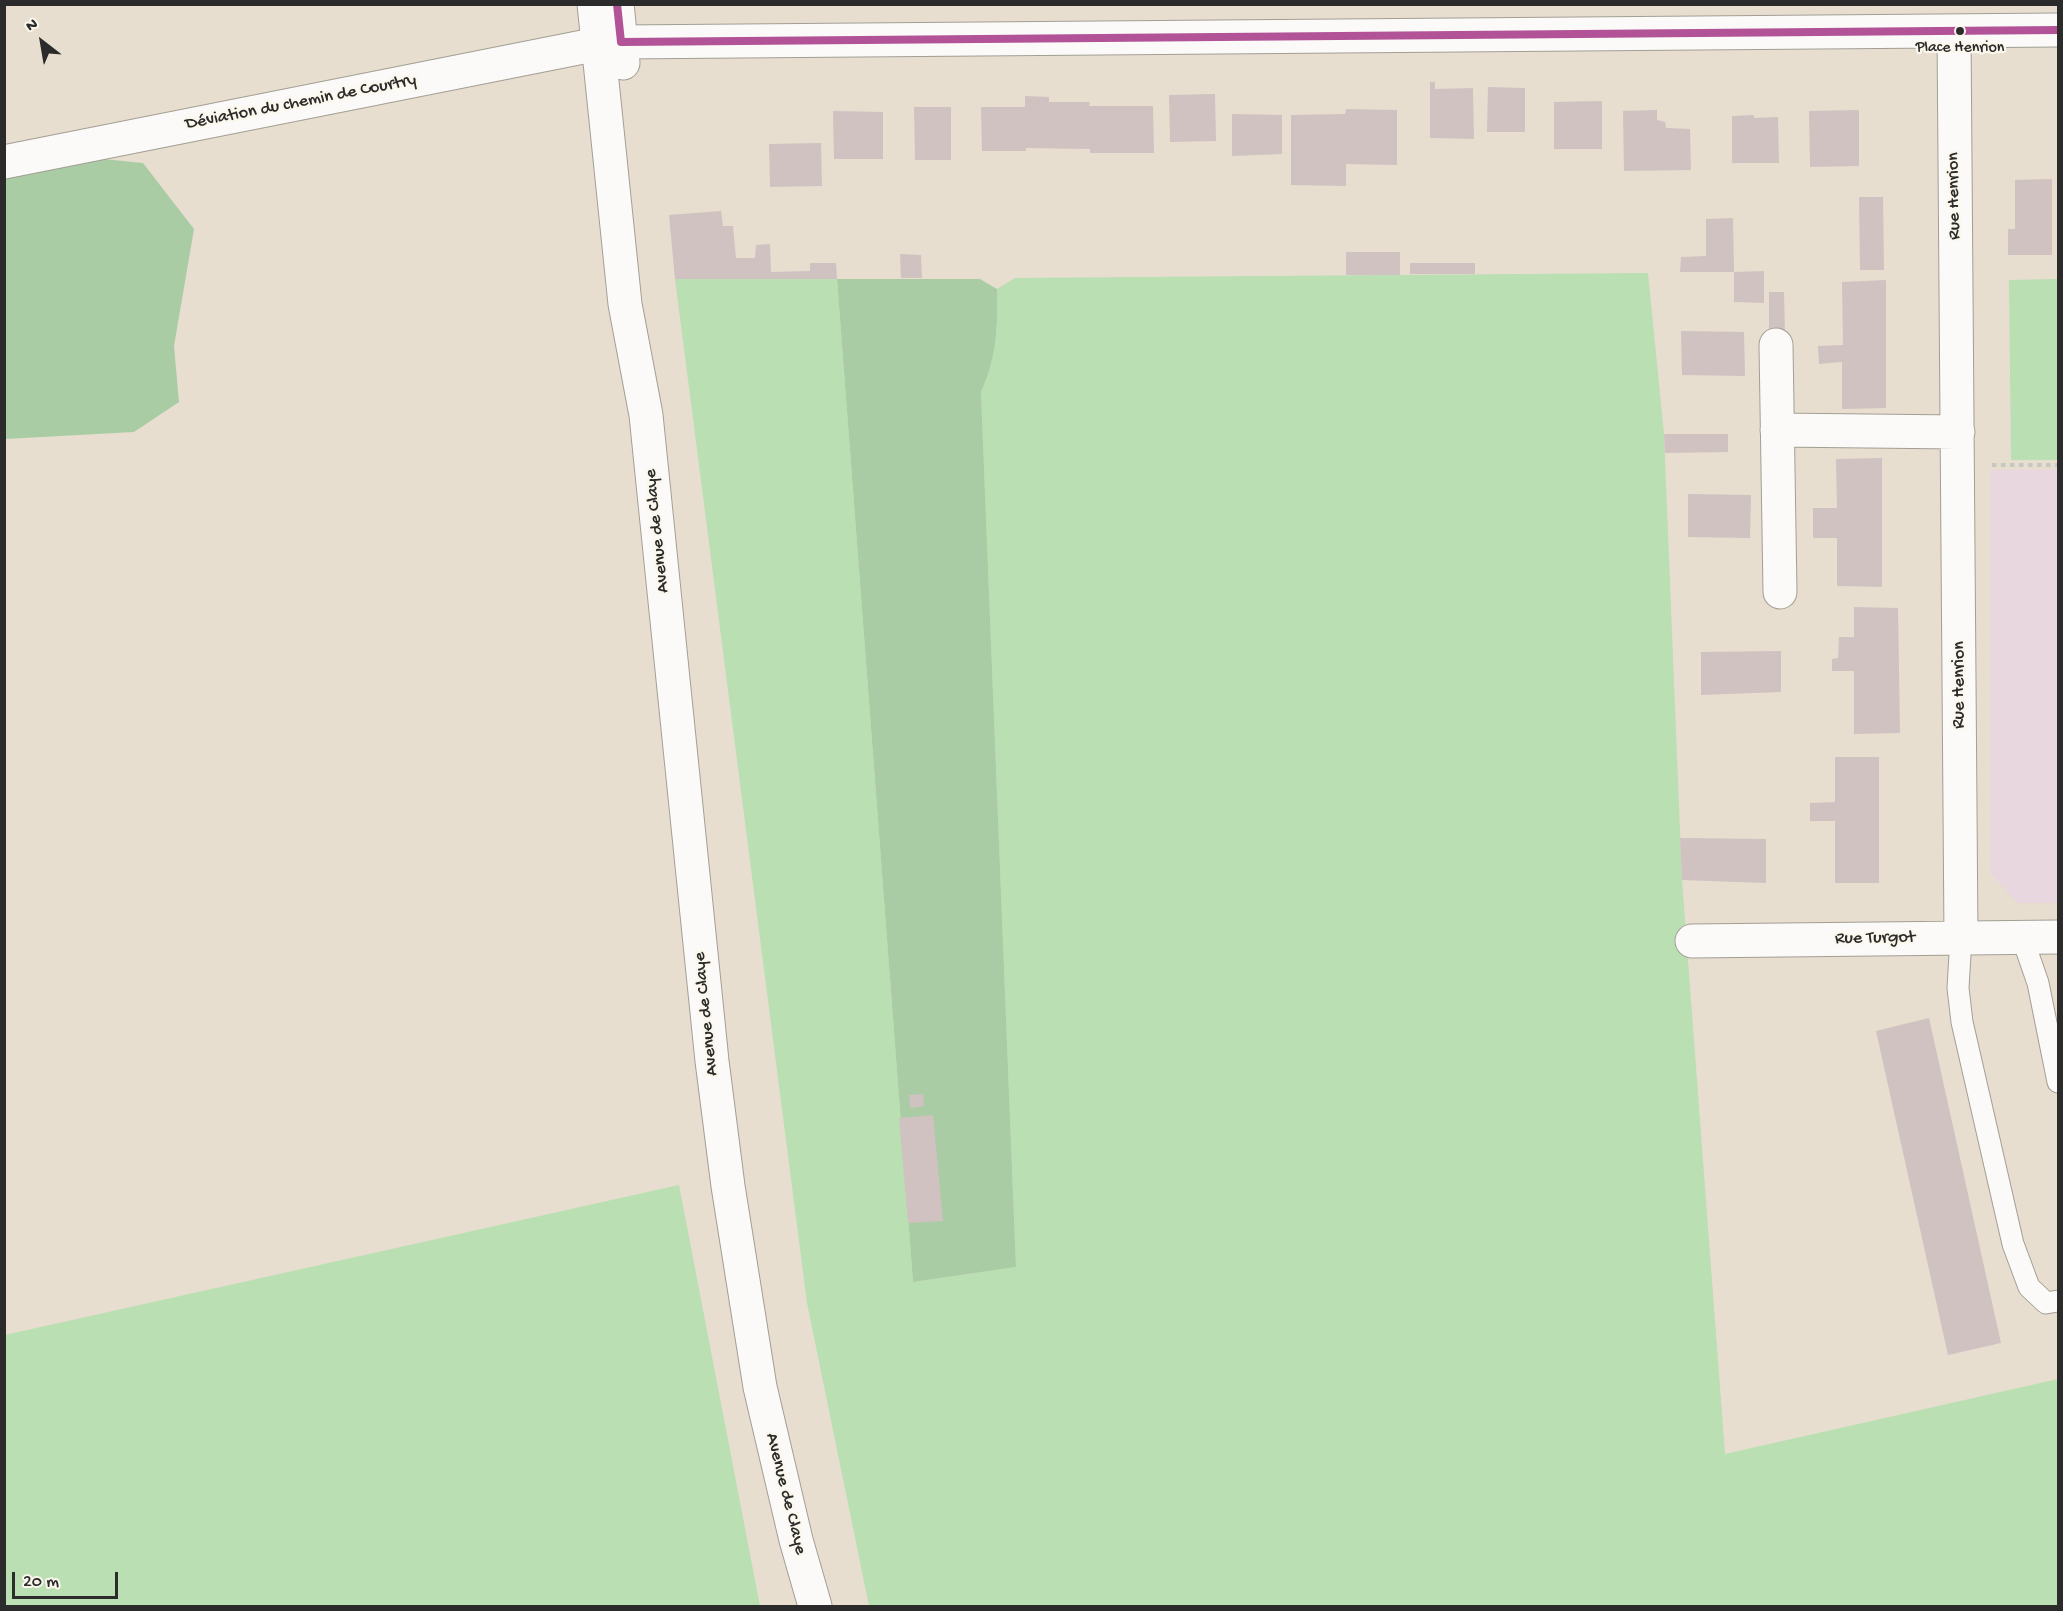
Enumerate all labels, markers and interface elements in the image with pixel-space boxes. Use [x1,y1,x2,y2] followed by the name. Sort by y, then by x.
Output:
[12,12,72,72] north arrow
[23,15,42,37] text: N
[1954,25,1966,37] marker: Place Henrion
[1916,39,2004,59] place label: Place Henrion
[184,70,418,136] street label: Déviation du chemin de Courtry
[1943,152,1967,240] street label: Rue Henrion
[641,468,675,594] street label: Avenue de Claye
[1949,641,1971,729] street label: Rue Henrion
[1835,928,1915,950] street label: Rue Turgot
[690,951,724,1077] street label: Avenue de Claye
[759,1431,811,1557] street label: Avenue de Claye
[15,1560,122,1598] scale bar
[23,1572,59,1593] text: 20 m

